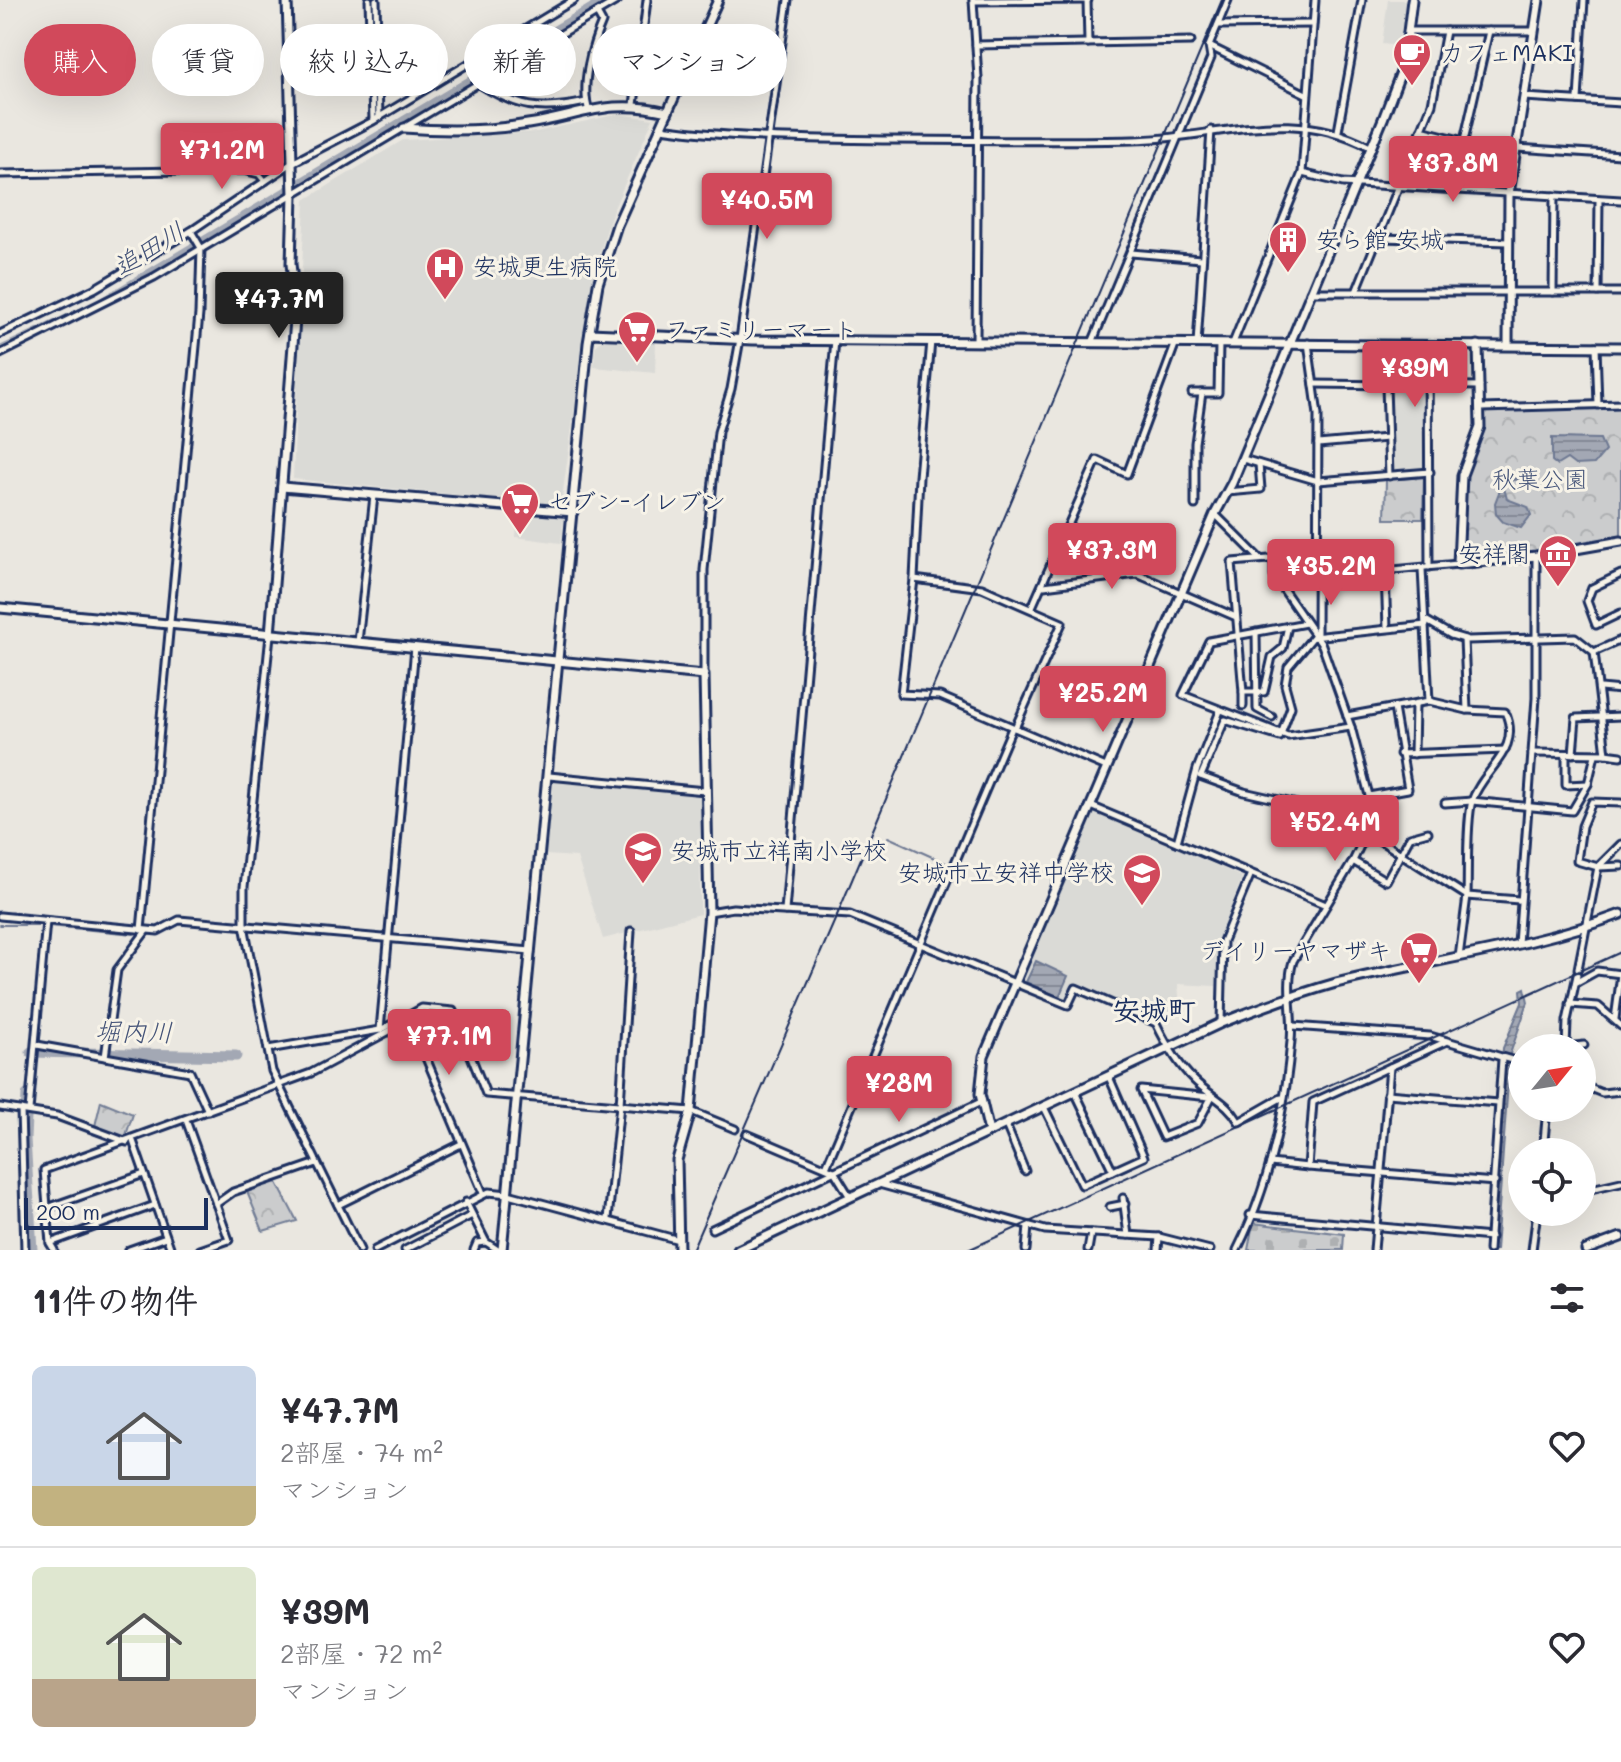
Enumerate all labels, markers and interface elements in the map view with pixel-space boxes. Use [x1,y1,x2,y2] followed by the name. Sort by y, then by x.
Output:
[24,24,136,96] chip: 購入
[152,24,264,96] chip: 賃貸
[280,24,448,96] chip: 絞り込み
[464,24,576,96] chip: 新着
[592,24,787,96] chip: マンション
[1391,32,1433,87] cafe icon: カフェMAKI
[1440,36,1573,67] place label: カフェMAKI
[157,123,287,191] pin: ¥71.2M
[179,132,265,166] text: ¥71.2M
[1388,136,1518,204] pin: ¥37.8M
[1407,145,1499,179] text: ¥37.8M
[702,173,832,241] pin: ¥40.5M
[720,182,814,216] text: ¥40.5M
[106,213,191,283] water label: 追田川
[1267,219,1309,274] building icon: 安ら館 安城
[1316,223,1444,254] place label: 安ら館 安城
[424,246,466,301] hospital icon: 安城更生病院
[473,250,617,281] place label: 安城更生病院
[214,272,344,340] pin: ¥47.7M
[233,281,325,315] text: ¥47.7M
[616,309,658,364] supermarket icon: ファミリーマート
[665,313,857,344] place label: ファミリーマート
[1368,341,1462,409] pin: ¥39M
[1380,350,1450,384] text: ¥39M
[1492,463,1588,494] park label: 秋葉公園
[499,481,541,536] supermarket icon: セブン-イレブン
[548,485,726,516] place label: セブン-イレブン
[1047,523,1177,591] pin: ¥37.3M
[1066,532,1158,566] text: ¥37.3M
[1537,533,1579,588] museum icon: 安祥閣
[1458,537,1530,568] place label: 安祥閣
[1266,539,1396,607] pin: ¥35.2M
[1285,548,1377,582] text: ¥35.2M
[1038,666,1168,734] pin: ¥25.2M
[1058,675,1148,709] text: ¥25.2M
[1270,795,1400,863] pin: ¥52.4M
[1289,804,1381,838] text: ¥52.4M
[622,830,664,885] school or university icon: 安城市立祥南小学校
[671,834,887,865] place label: 安城市立祥南小学校
[1121,852,1163,907] school or university icon: 安城市立安祥中学校
[898,856,1114,887] place label: 安城市立安祥中学校
[1398,930,1440,985] supermarket icon: デイリーヤマザキ
[1200,934,1391,965] place label: デイリーヤマザキ
[1112,991,1196,1027] district label: 安城町
[384,1009,514,1077] pin: ¥77.1M
[95,1013,173,1049] water label: 堀内川
[406,1018,492,1052] text: ¥77.1M
[1508,1034,1596,1122] north arrow
[1508,1034,1596,1226] map controls
[852,1056,946,1124] pin: ¥28M
[865,1065,933,1099] text: ¥28M
[1508,1138,1596,1226] button: locate
[24,1194,208,1230] scale bar
[36,1197,100,1226] text: 200 m
[1545,1276,1589,1320] icon: filters
[32,1277,198,1322] text: 11件の物件
[280,1387,400,1432] text: ¥47.7M
[96,1398,192,1494] icon: home
[1545,1424,1589,1468] icon: heart
[280,1435,443,1469] text: 2部屋 · 74 m²
[280,1472,409,1506] text: マンション
[280,1588,371,1633] text: ¥39M
[96,1599,192,1695] icon: home
[1545,1625,1589,1669] icon: heart
[280,1636,442,1670] text: 2部屋 · 72 m²
[280,1673,409,1707] text: マンション

